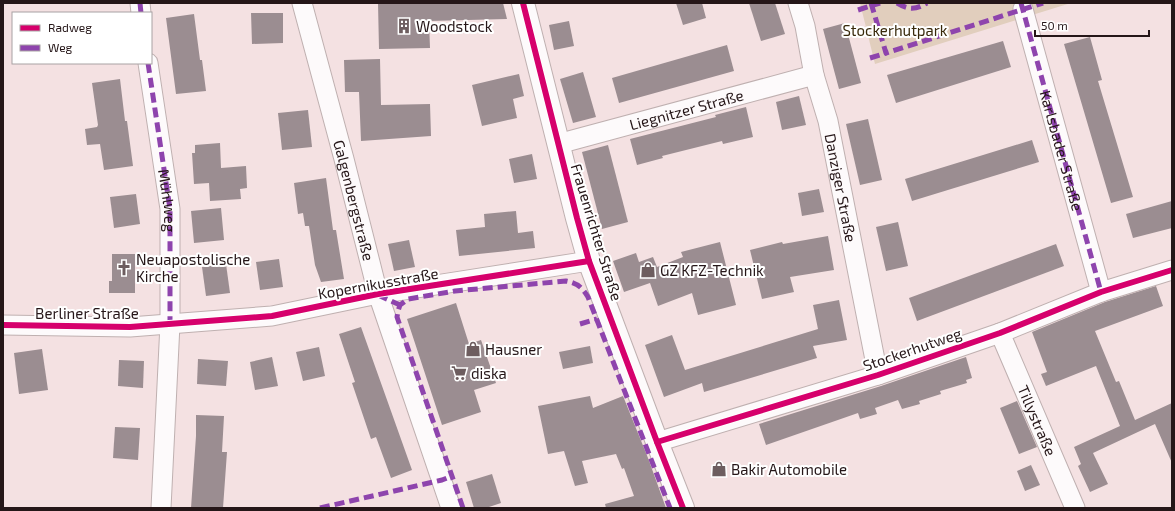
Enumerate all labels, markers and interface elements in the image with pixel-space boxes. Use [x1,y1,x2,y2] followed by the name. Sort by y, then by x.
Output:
[12,12,152,64] legend
[1035,12,1149,38] scale bar
[395,17,413,35] building icon: Woodstock
[416,17,493,35] place label: Woodstock
[1041,18,1068,32] text: 50 m
[48,20,92,34] text: Radweg
[843,21,948,39] park label: Stockerhutpark
[48,40,73,54] text: Weg
[627,85,745,133] street label: Liegnitzer Straße
[1037,88,1087,213] street label: Karlsbader Straße
[822,132,861,244] street label: Danziger Straße
[330,138,378,262] street label: Galgenbergstraße
[568,161,626,303] street label: Frauenrichter Straße
[155,168,179,233] street label: Mühlweg
[136,250,250,285] place label: Neuapostolische Kirche
[115,259,133,277] church icon: Neuapostolische Kirche
[639,261,657,279] shop icon: GZ KFZ-Technik
[660,261,764,279] place label: GZ KFZ-Technik
[316,264,440,302] street label: Kopernikusstraße
[35,304,139,322] street label: Berliner Straße
[860,324,964,374] street label: Stockerhutweg
[464,340,482,358] shop icon: Hausner
[485,340,542,358] place label: Hausner
[450,364,468,382] supermarket icon: diska
[471,364,507,382] place label: diska
[1014,382,1060,458] street label: Tillystraße
[710,460,728,478] shop icon: Bakir Automobile
[731,460,847,478] place label: Bakir Automobile

